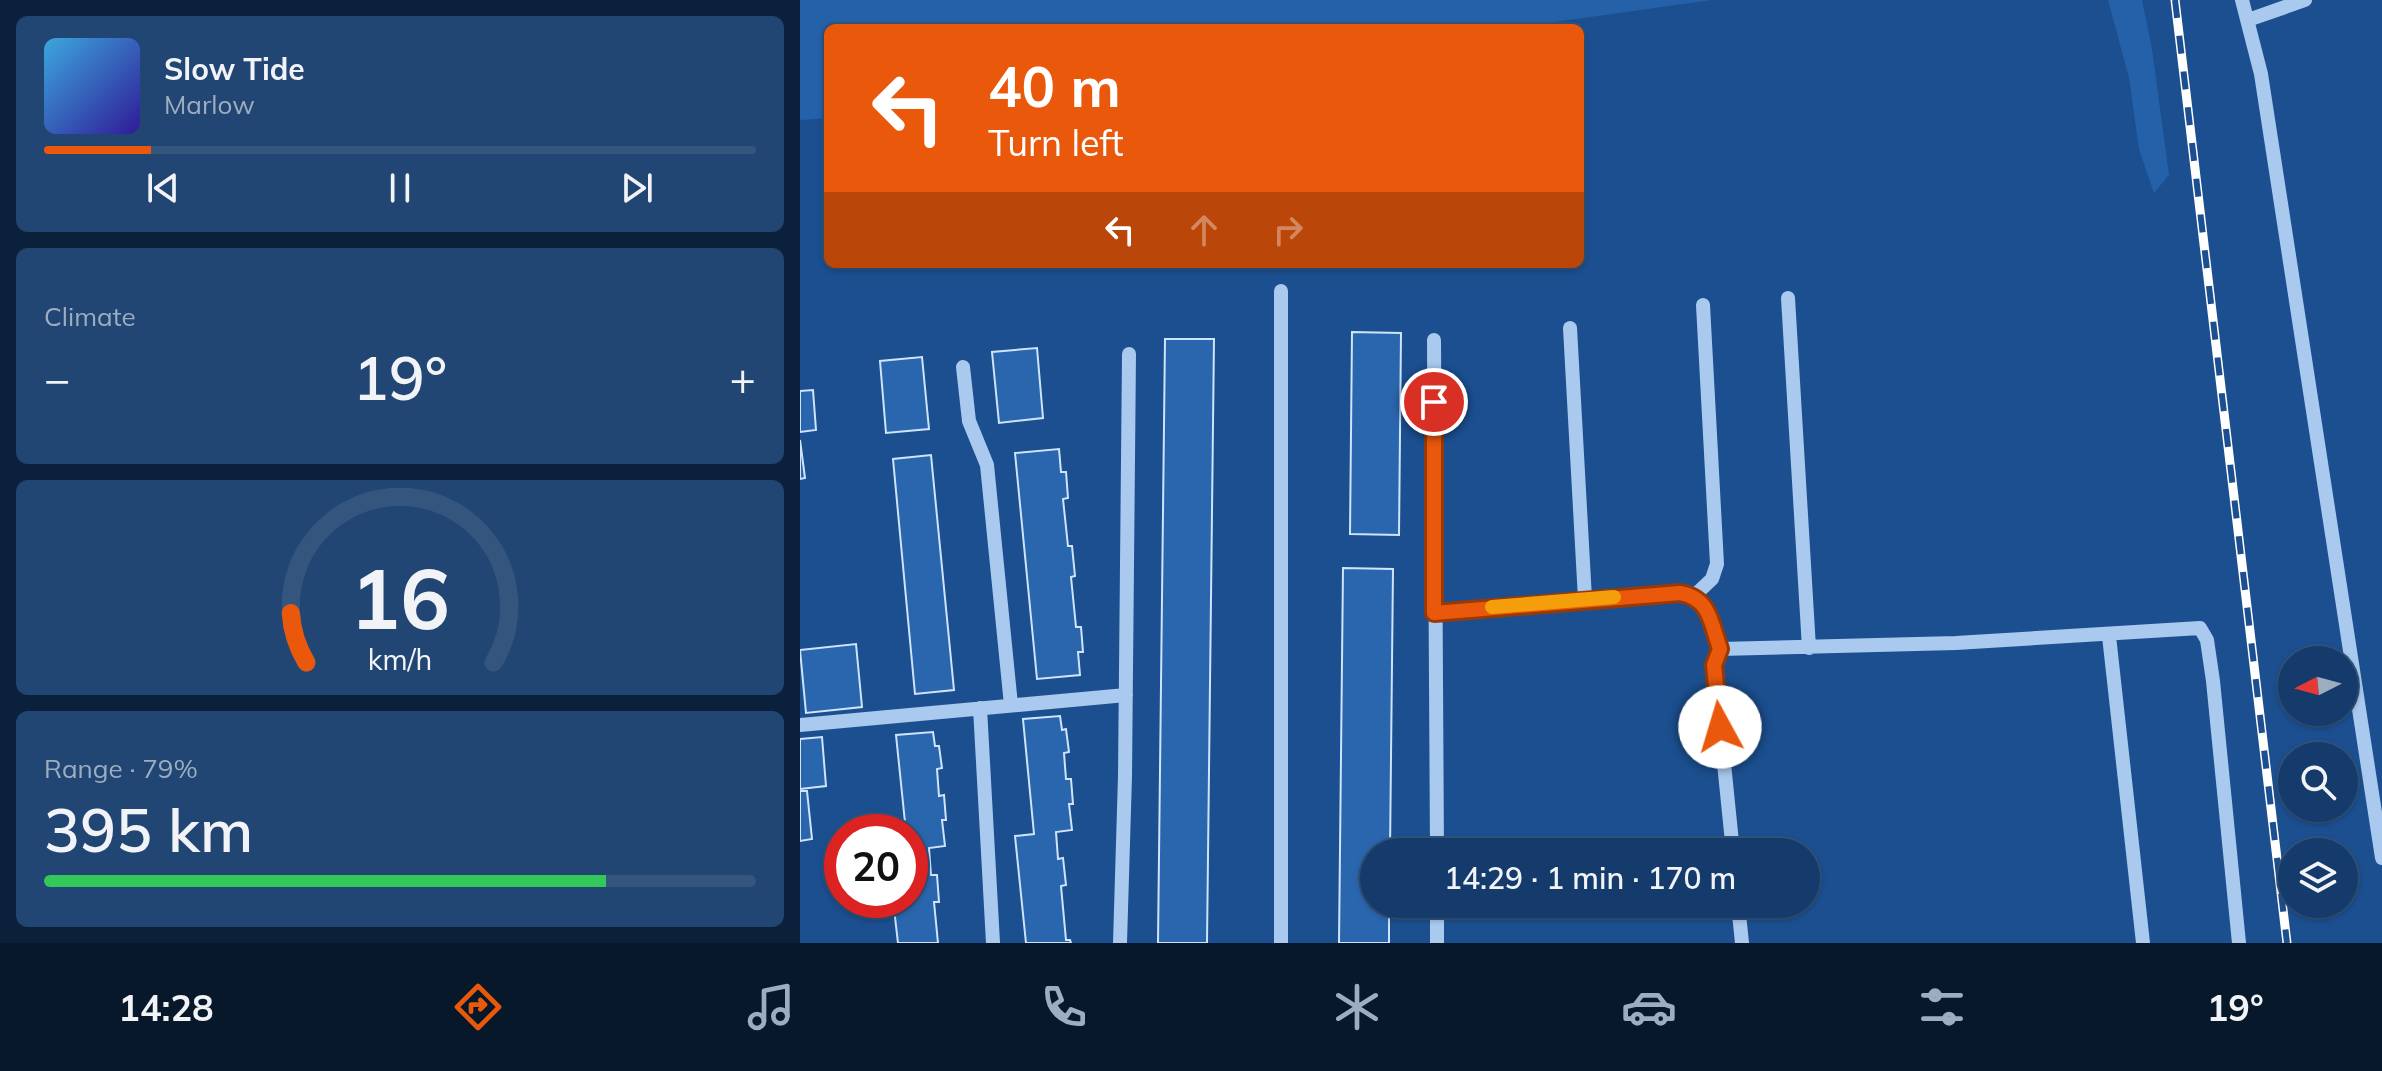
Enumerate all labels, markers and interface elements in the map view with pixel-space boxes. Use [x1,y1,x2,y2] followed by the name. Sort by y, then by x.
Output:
[164,50,305,88] text: Slow Tide
[988,51,1121,121] text: 40 m
[856,56,960,160] icon: left
[164,88,255,121] text: Marlow
[988,120,1124,165] text: Turn left
[141,166,185,210] icon: previous
[378,166,422,210] icon: pause
[615,166,659,210] icon: next
[1098,208,1142,252] icon: left
[1182,208,1226,252] icon: ahead
[1266,208,1310,252] icon: right
[44,300,136,333] text: Climate
[353,340,447,415] text: 19°
[44,351,70,406] text: −
[730,351,756,406] text: +
[1400,368,1468,436] pin
[1412,380,1456,424] icon: arrive
[350,545,450,650] text: 16
[368,642,432,678] text: km/h
[2278,646,2358,726] north arrow
[2278,646,2358,918] map controls
[1678,685,1762,769] position arrow
[2278,742,2358,822] button: search
[44,752,198,785] text: Range · 79%
[44,792,253,867] text: 395 km
[824,814,928,918] speed limit sign: 20
[2278,838,2358,918] button: layers
[1444,859,1736,897] text: 14:29 · 1 min · 170 m
[450,979,506,1035] icon: directions
[743,979,799,1035] icon: music
[1036,979,1092,1035] icon: phone
[1329,979,1385,1035] icon: climate
[1621,979,1677,1035] icon: car
[1914,979,1970,1035] icon: filters
[118,985,214,1030] text: 14:28
[2207,985,2264,1030] text: 19°

